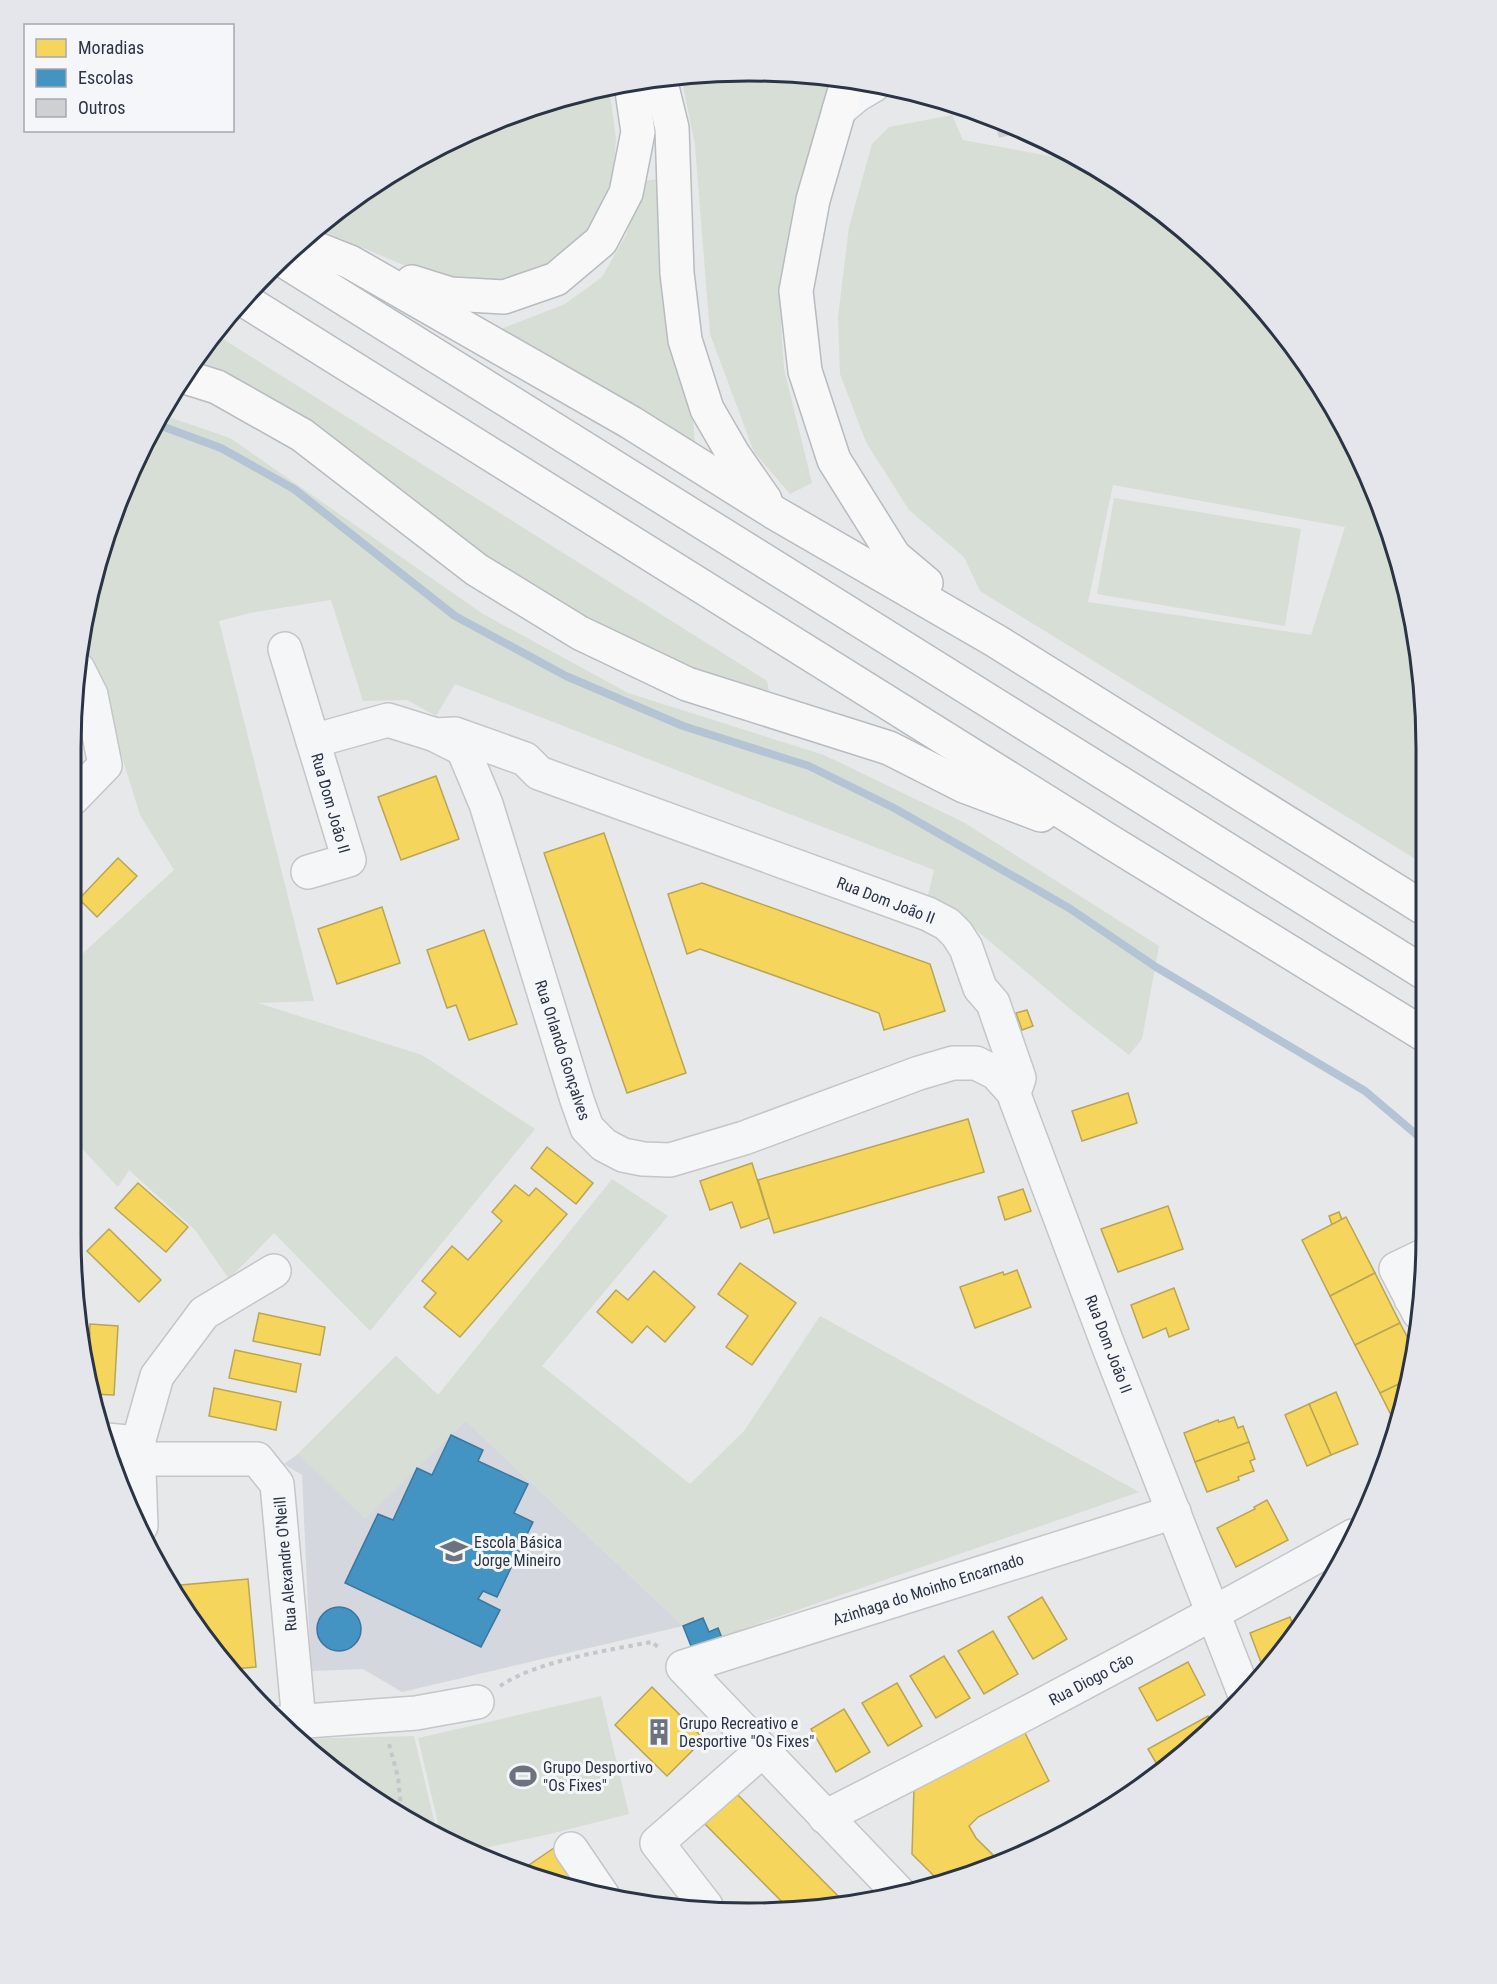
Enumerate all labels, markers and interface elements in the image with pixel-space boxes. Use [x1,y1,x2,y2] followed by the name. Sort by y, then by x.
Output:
[24,24,234,132] legend
[78,37,144,58] text: Moradias
[78,67,133,88] text: Escolas
[78,97,125,118] text: Outros
[307,751,354,856] street label: Rua Dom João II
[834,873,938,928] street label: Rua Dom João II
[531,978,594,1123] street label: Rua Orlando Gonçalves
[1081,1292,1136,1396] street label: Rua Dom João II
[270,1496,301,1632] street label: Rua Alexandre O'Neill
[474,1533,562,1570] place label: Escola Básica Jorge Mineiro
[439,1536,469,1566] school or university icon: Escola Básica Jorge Mineiro
[830,1550,1026,1629] street label: Azinhaga do Moinho Encarnado
[1046,1649,1137,1710] street label: Rua Diogo Cão
[679,1714,814,1751] place label: Grupo Recreativo e Desportive "Os Fixes"
[644,1717,674,1747] building icon: Grupo Recreativo e Desportive "Os Fixes"
[543,1758,653,1795] place label: Grupo Desportivo "Os Fixes"
[508,1761,538,1791] sports icon: Grupo Desportivo "Os Fixes"

